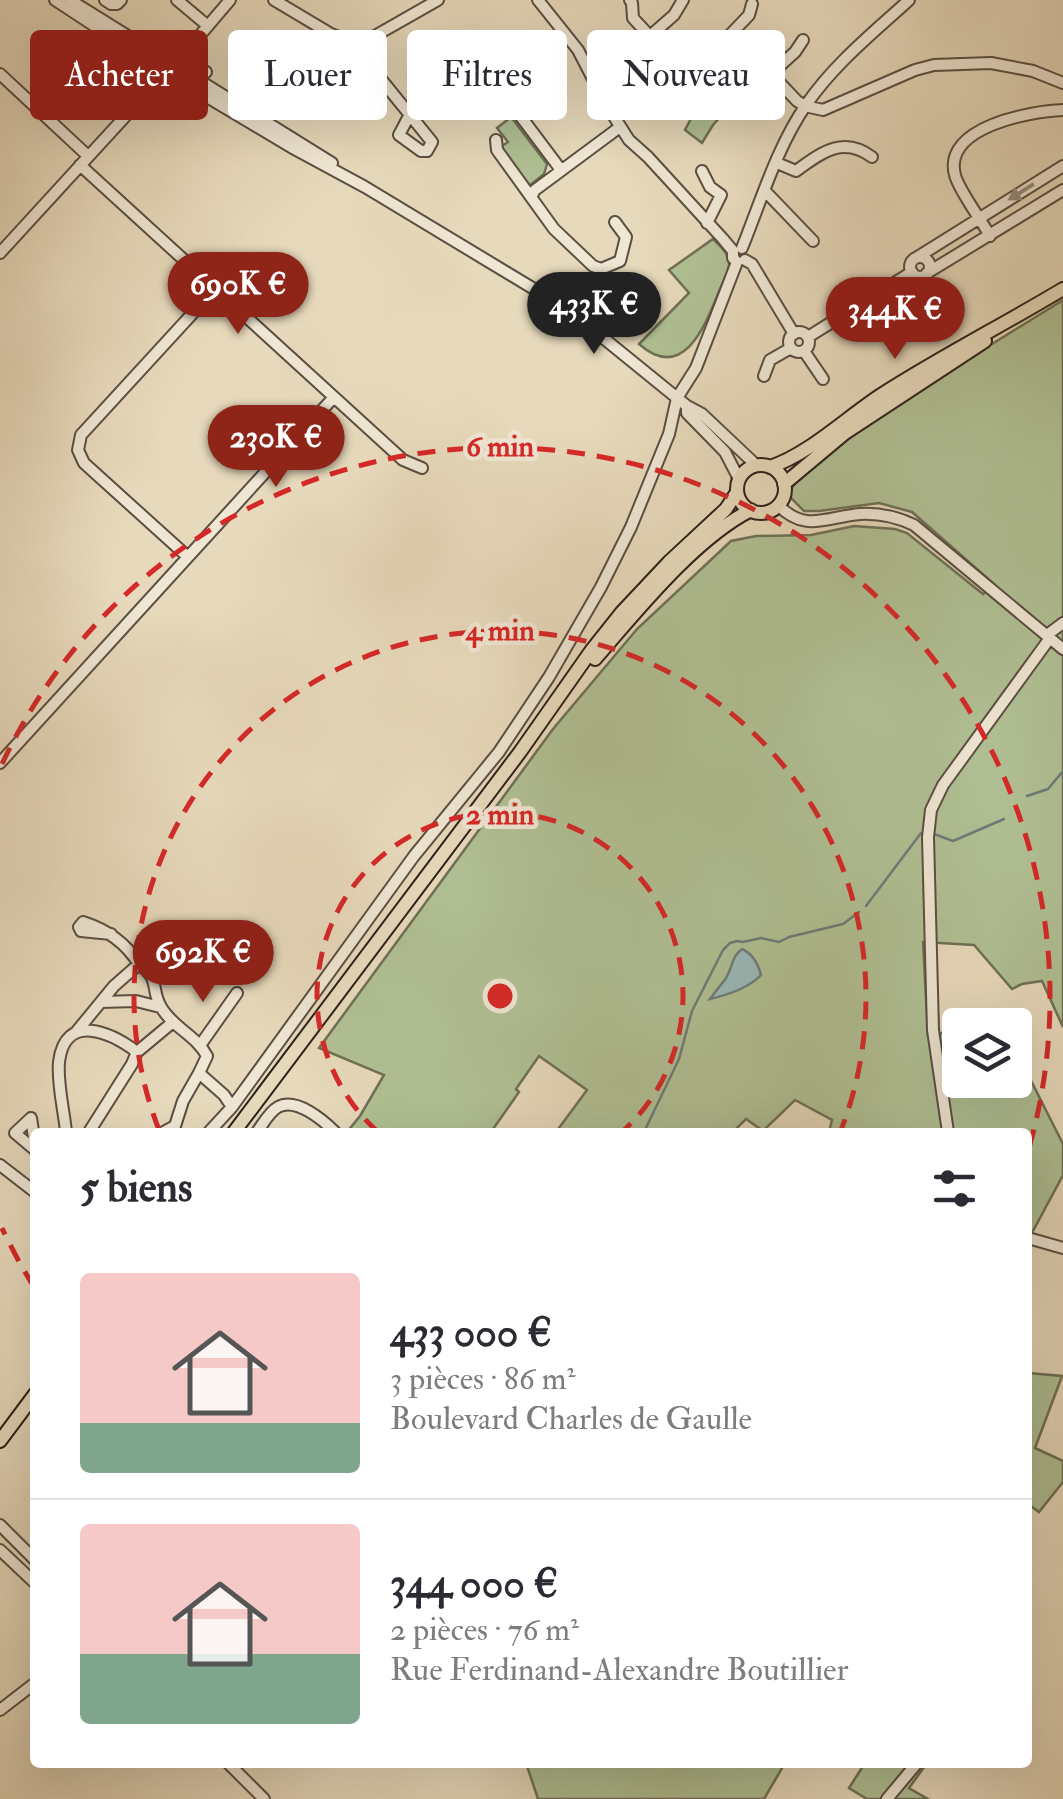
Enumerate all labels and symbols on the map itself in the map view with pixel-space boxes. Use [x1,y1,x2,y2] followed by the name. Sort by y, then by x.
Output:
[1007,183,1035,200] one-way arrow
[157,252,319,337] pin: 690K €
[513,272,675,357] pin: 433K €
[814,277,976,362] pin: 344K €
[195,405,357,490] pin: 230K €
[466,428,535,465] text: 6 min
[464,612,535,649] text: 4 min
[466,796,535,833] text: 2 min
[122,920,284,1005] pin: 692K €
[482,978,518,1014] centre of rings

